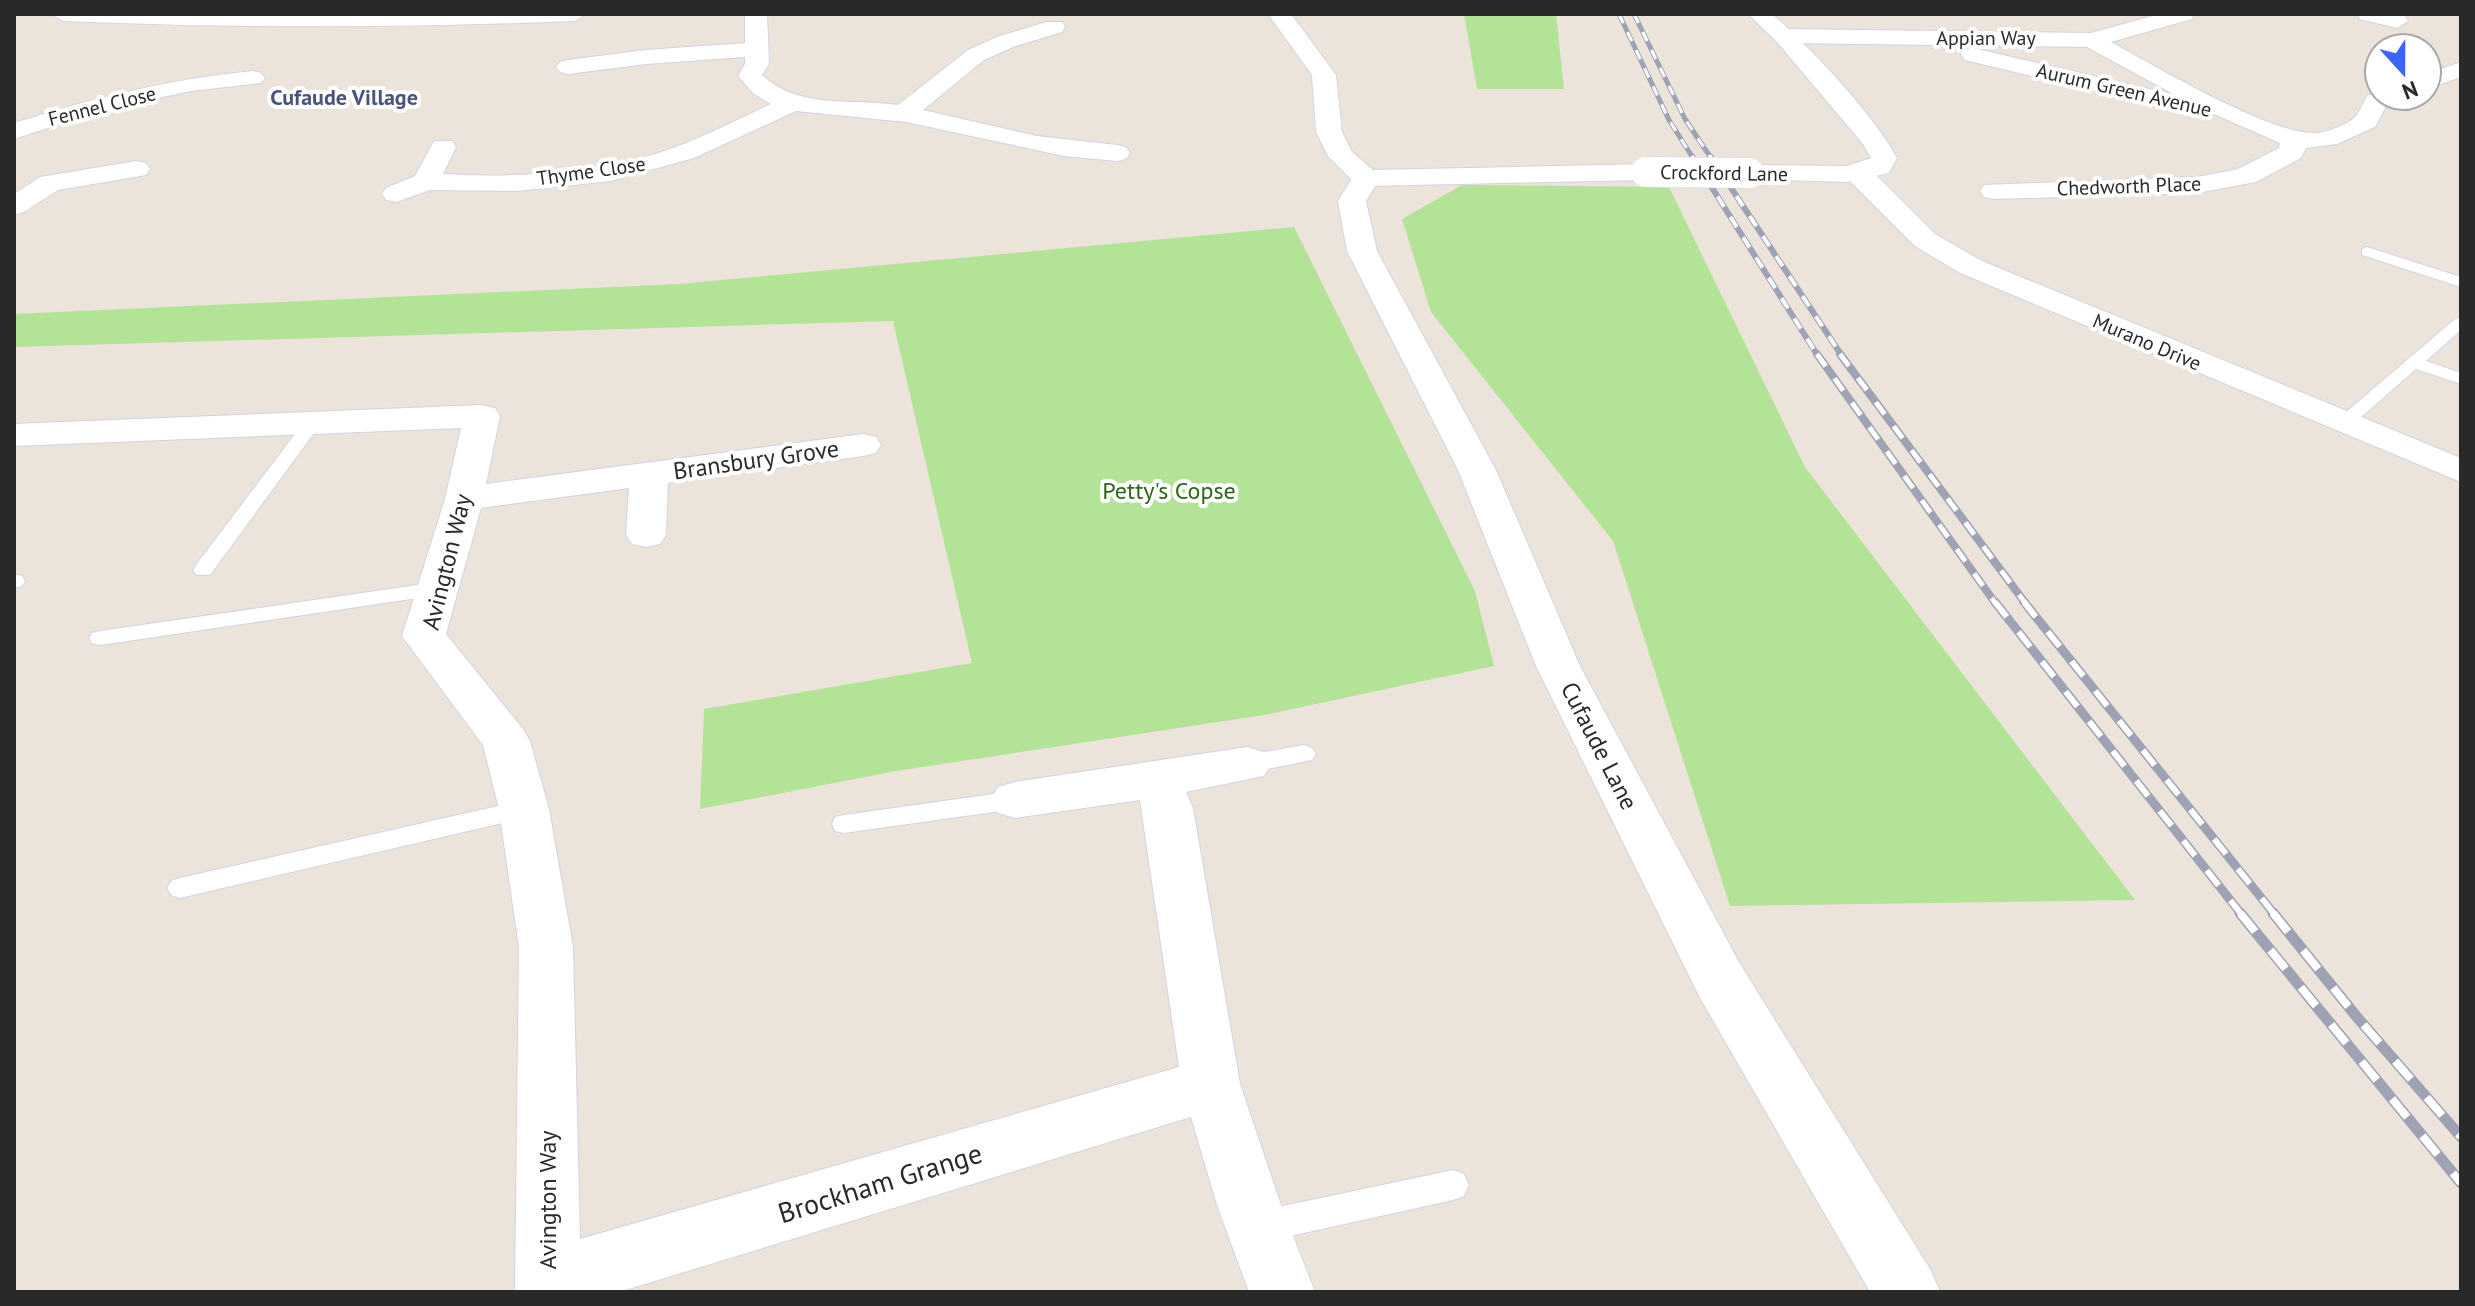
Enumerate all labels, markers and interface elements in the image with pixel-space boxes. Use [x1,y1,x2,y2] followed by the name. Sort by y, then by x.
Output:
[1936,25,2036,51] street label: Appian Way
[2363,32,2443,112] north arrow
[2034,57,2214,123] street label: Aurum Green Avenue
[2398,75,2422,106] text: N
[45,80,159,132] street label: Fennel Close
[270,83,418,111] district label: Cufaude Village
[535,150,647,192] street label: Thyme Close
[1660,159,1788,187] street label: Crockford Lane
[2056,170,2202,202] street label: Chedworth Place
[2089,308,2205,376] street label: Murano Drive
[671,433,841,486] street label: Bransbury Grove
[1102,475,1236,506] park label: Petty's Copse
[415,491,478,633] street label: Avington Way
[1554,677,1645,815] street label: Cufaude Lane
[532,1130,563,1270] street label: Avington Way
[773,1134,986,1231] street label: Brockham Grange

